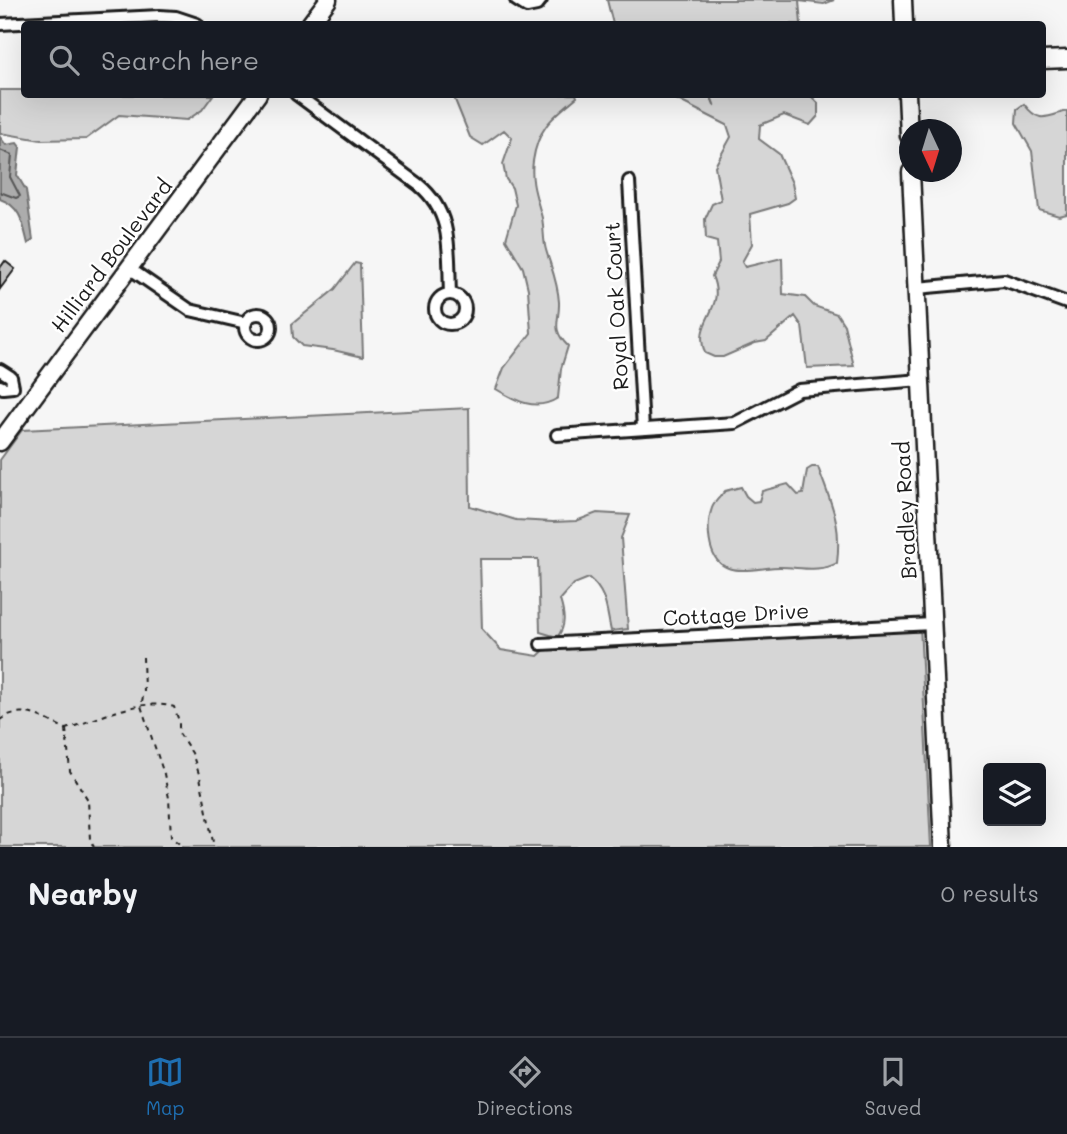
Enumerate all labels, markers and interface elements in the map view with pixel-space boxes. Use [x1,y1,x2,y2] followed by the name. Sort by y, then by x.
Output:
[21,21,1046,98] search box
[45,41,83,79] icon: search
[101,43,259,77] text: Search here
[899,119,962,182] north arrow
[44,173,177,337] street label: Hilliard Boulevard
[598,221,633,391] street label: Royal Oak Court
[887,440,922,580] street label: Bradley Road
[662,596,810,631] street label: Cottage Drive
[983,763,1046,826] map controls
[983,763,1046,826] button: layers
[28,873,138,913] text: Nearby
[941,878,1039,908] text: 0 results
[146,1053,185,1120] tab: Map
[476,1053,573,1120] tab: Directions
[865,1053,921,1120] tab: Saved

